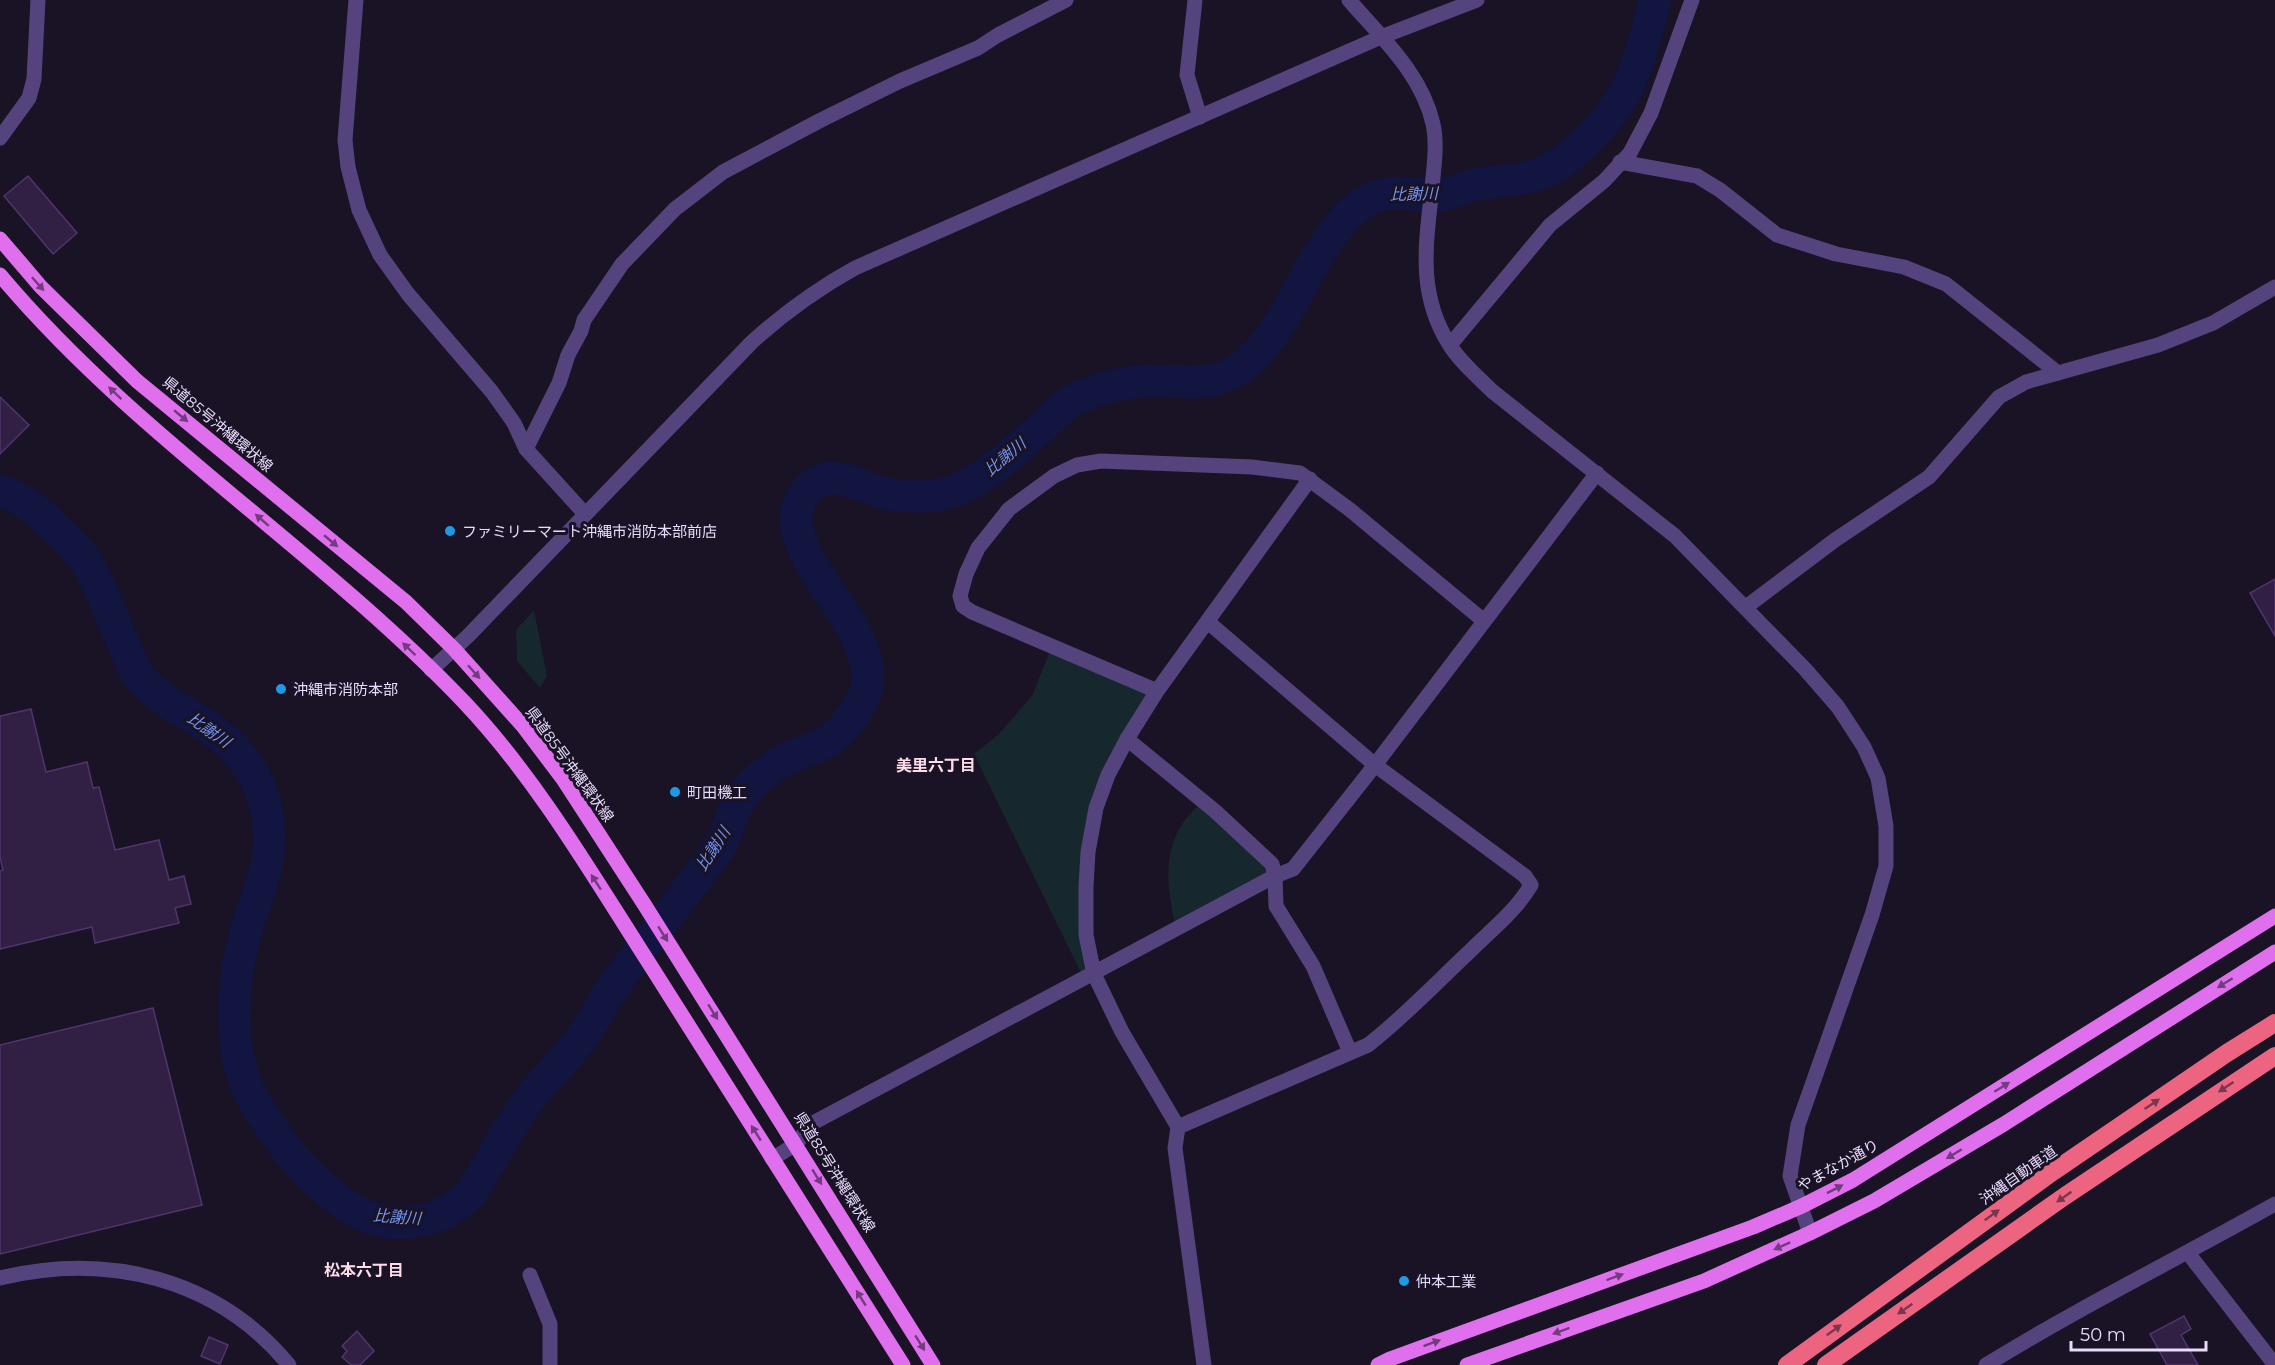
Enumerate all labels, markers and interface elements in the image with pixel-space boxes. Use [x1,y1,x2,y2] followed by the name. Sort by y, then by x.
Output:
[1390,184,1440,204] water label: 比謝川
[31,276,45,291] one-way arrow
[159,372,277,476] street label: 県道85号沖縄環状線
[108,386,122,400] one-way arrow
[173,410,188,422] one-way arrow
[981,433,1031,480] water label: 比謝川
[254,514,270,527] one-way arrow
[462,522,717,541] place label: ファミリーマート沖縄市消防本部前店
[443,524,457,538] marker: ファミリーマート沖縄市消防本部前店
[323,534,339,547] one-way arrow
[401,642,416,656] one-way arrow
[467,664,480,679] one-way arrow
[293,680,398,699] place label: 沖縄市消防本部
[274,682,288,696] marker: 沖縄市消防本部
[522,703,618,825] street label: 県道85号沖縄環状線
[184,708,236,753] water label: 比謝川
[896,756,976,775] district label: 美里六丁目
[687,783,747,802] place label: 町田機工
[668,785,682,799] marker: 町田機工
[692,822,735,874] water label: 比謝川
[590,874,601,890] one-way arrow
[657,926,668,942] one-way arrow
[2217,978,2234,989] one-way arrow
[707,1004,719,1020] one-way arrow
[2218,1081,2234,1093] one-way arrow
[1993,1082,2010,1093] one-way arrow
[2144,1099,2160,1110] one-way arrow
[790,1108,880,1236] street label: 県道85号沖縄環状線
[751,1125,762,1141] one-way arrow
[1794,1135,1882,1195] street label: やまなか通り
[1976,1141,2060,1209] street label: 沖縄自動車道
[1945,1149,1962,1159] one-way arrow
[812,1169,823,1185] one-way arrow
[1827,1184,1844,1194] one-way arrow
[2056,1191,2073,1202] one-way arrow
[372,1206,424,1228] water label: 比謝川
[1984,1210,1999,1222] one-way arrow
[1772,1241,1790,1251] one-way arrow
[324,1261,404,1280] district label: 松本六丁目
[1607,1271,1625,1281] one-way arrow
[1416,1272,1476,1291] place label: 仲本工業
[1397,1274,1411,1288] marker: 仲本工業
[855,1290,866,1306] one-way arrow
[1897,1303,1913,1314] one-way arrow
[2071,1314,2206,1352] scale bar
[1825,1324,1841,1336] one-way arrow
[2080,1324,2126,1346] text: 50 m
[1552,1327,1570,1337] one-way arrow
[914,1335,925,1351] one-way arrow
[1423,1338,1441,1348] one-way arrow

